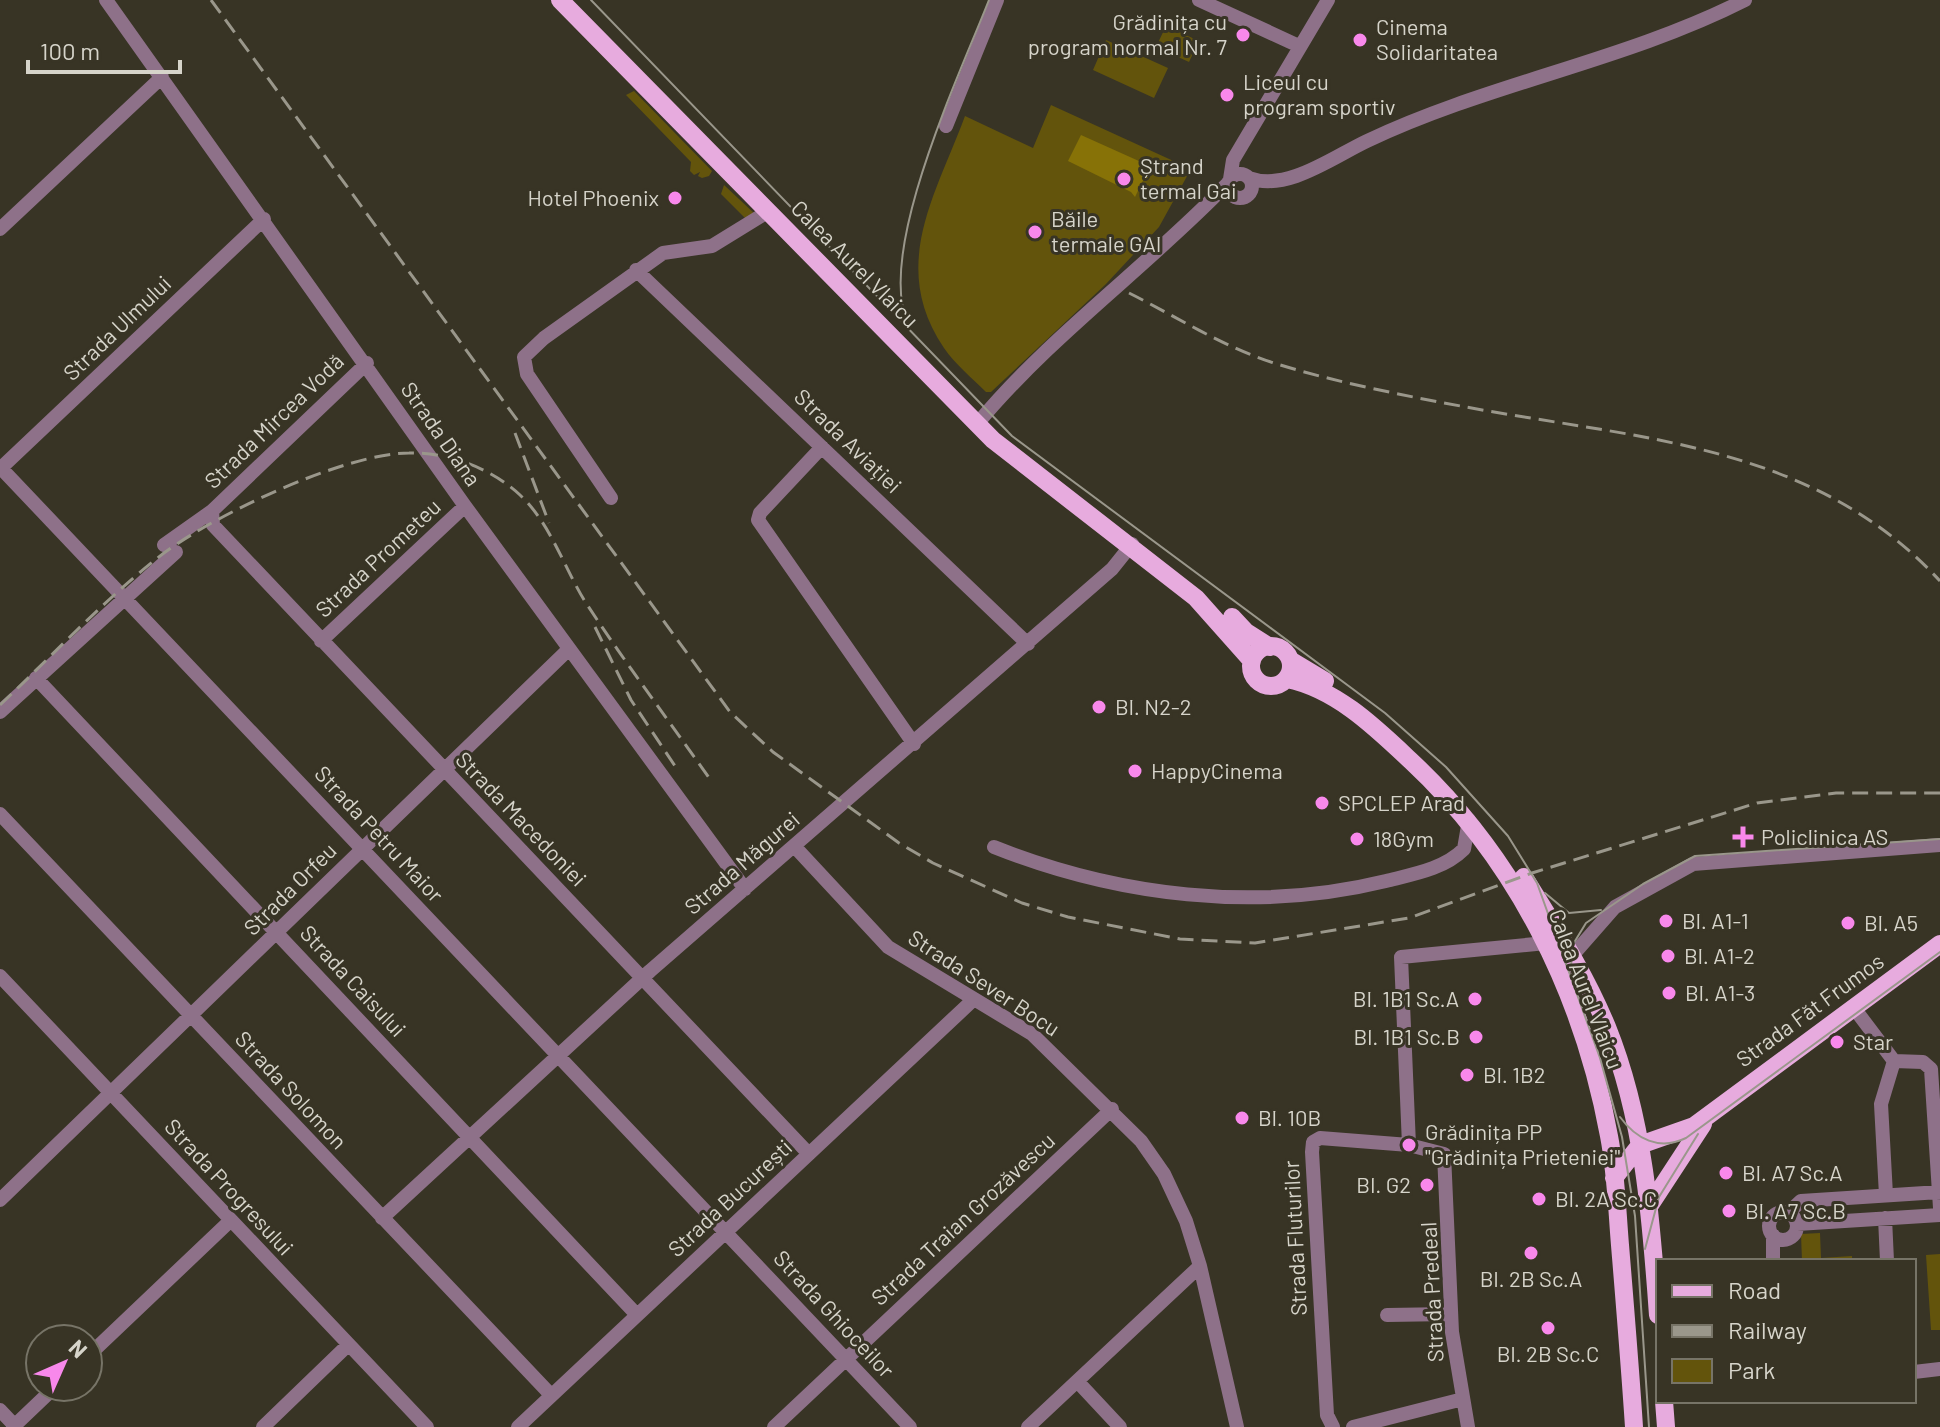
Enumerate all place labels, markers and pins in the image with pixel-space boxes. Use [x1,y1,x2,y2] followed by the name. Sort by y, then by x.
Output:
[1028,8,1227,59] place label: Grădinița cu program normal Nr. 7
[1376,13,1498,64] place label: Cinema Solidaritatea
[1234,26,1252,44] marker: Grădinița cu program normal Nr. 7
[1351,31,1369,49] marker: Cinema Solidaritatea
[1243,68,1396,119] place label: Liceul cu program sportiv
[1218,86,1236,104] marker: Liceul cu program sportiv
[1140,152,1237,203] place label: Ștrand termal Gai
[1115,170,1133,188] marker: Ștrand termal Gai
[527,184,659,210] place label: Hotel Phoenix
[666,189,684,207] marker: Hotel Phoenix
[1051,205,1162,256] place label: Băile termale GAI
[1026,223,1044,241] marker: Băile termale GAI
[1115,693,1192,719] place label: Bl. N2-2
[1090,698,1108,716] marker: Bl. N2-2
[1151,757,1283,783] place label: HappyCinema
[1126,762,1144,780] marker: HappyCinema
[1338,789,1465,815] place label: SPCLEP Arad
[1313,794,1331,812] marker: SPCLEP Arad
[1761,823,1888,849] place label: Policlinica AS
[1373,825,1434,851] place label: 18Gym
[1732,826,1754,848] marker: Policlinica AS
[1348,830,1366,848] marker: 18Gym
[1682,907,1749,933] place label: Bl. A1-1
[1864,909,1918,935] place label: Bl. A5
[1657,912,1675,930] marker: Bl. A1-1
[1839,914,1857,932] marker: Bl. A5
[1684,942,1755,968] place label: Bl. A1-2
[1659,947,1677,965] marker: Bl. A1-2
[1685,979,1755,1005] place label: Bl. A1-3
[1660,984,1678,1002] marker: Bl. A1-3
[1353,985,1459,1011] place label: Bl. 1B1 Sc.A
[1466,990,1484,1008] marker: Bl. 1B1 Sc.A
[1353,1023,1460,1049] place label: Bl. 1B1 Sc.B
[1467,1028,1485,1046] marker: Bl. 1B1 Sc.B
[1853,1028,1893,1054] place label: Star
[1828,1033,1846,1051] marker: Star
[1483,1061,1546,1087] place label: Bl. 1B2
[1458,1066,1476,1084] marker: Bl. 1B2
[1258,1104,1321,1130] place label: Bl. 10B
[1233,1109,1251,1127] marker: Bl. 10B
[1425,1118,1620,1169] place label: Grădinița PP "Grădinița Prieteniei"
[1400,1136,1418,1154] marker: Grădinița PP "Grădinița Prieteniei"
[1742,1159,1843,1185] place label: Bl. A7 Sc.A
[1717,1164,1735,1182] marker: Bl. A7 Sc.A
[1356,1171,1411,1197] place label: Bl. G2
[1418,1176,1436,1194] marker: Bl. G2
[1555,1185,1657,1211] place label: Bl. 2A Sc.C
[1530,1190,1548,1208] marker: Bl. 2A Sc.C
[1745,1197,1846,1223] place label: Bl. A7 Sc.B
[1720,1202,1738,1220] marker: Bl. A7 Sc.B
[1522,1244,1540,1262] marker: Bl. 2B Sc.A
[1480,1265,1582,1291] place label: Bl. 2B Sc.A
[1539,1319,1557,1337] marker: Bl. 2B Sc.C
[1497,1340,1599,1366] place label: Bl. 2B Sc.C

